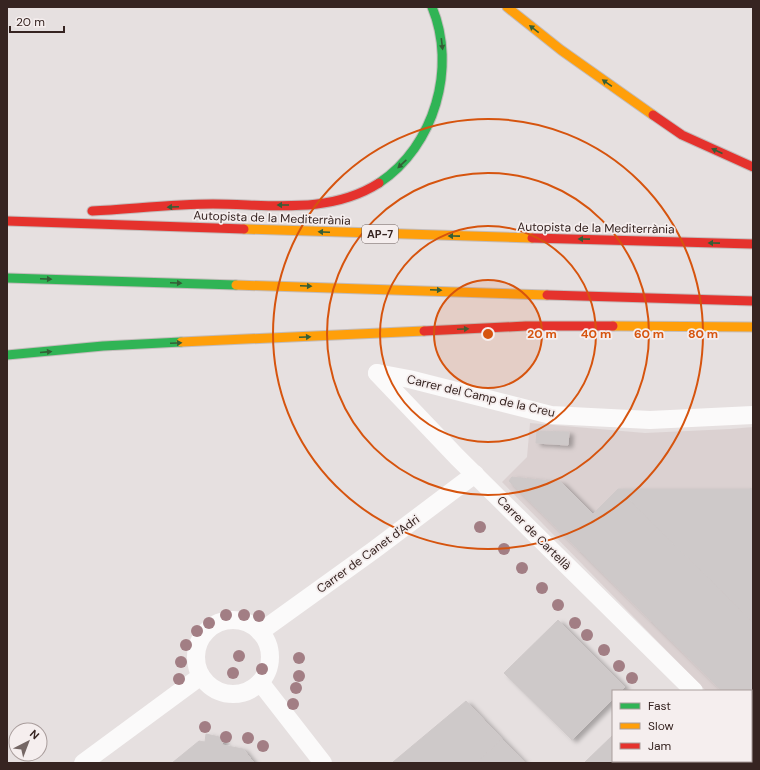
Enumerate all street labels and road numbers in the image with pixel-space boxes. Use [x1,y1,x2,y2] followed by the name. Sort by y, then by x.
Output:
[193,207,351,229] street label: Autopista de la Mediterrània
[517,219,675,237] street label: Autopista de la Mediterrània
[362,225,398,243] road number: AP-7
[405,371,557,421] street label: Carrer del Camp de la Creu
[493,492,575,574] street label: Carrer de Cartellà
[313,511,423,597] street label: Carrer de Canet d'Adri

